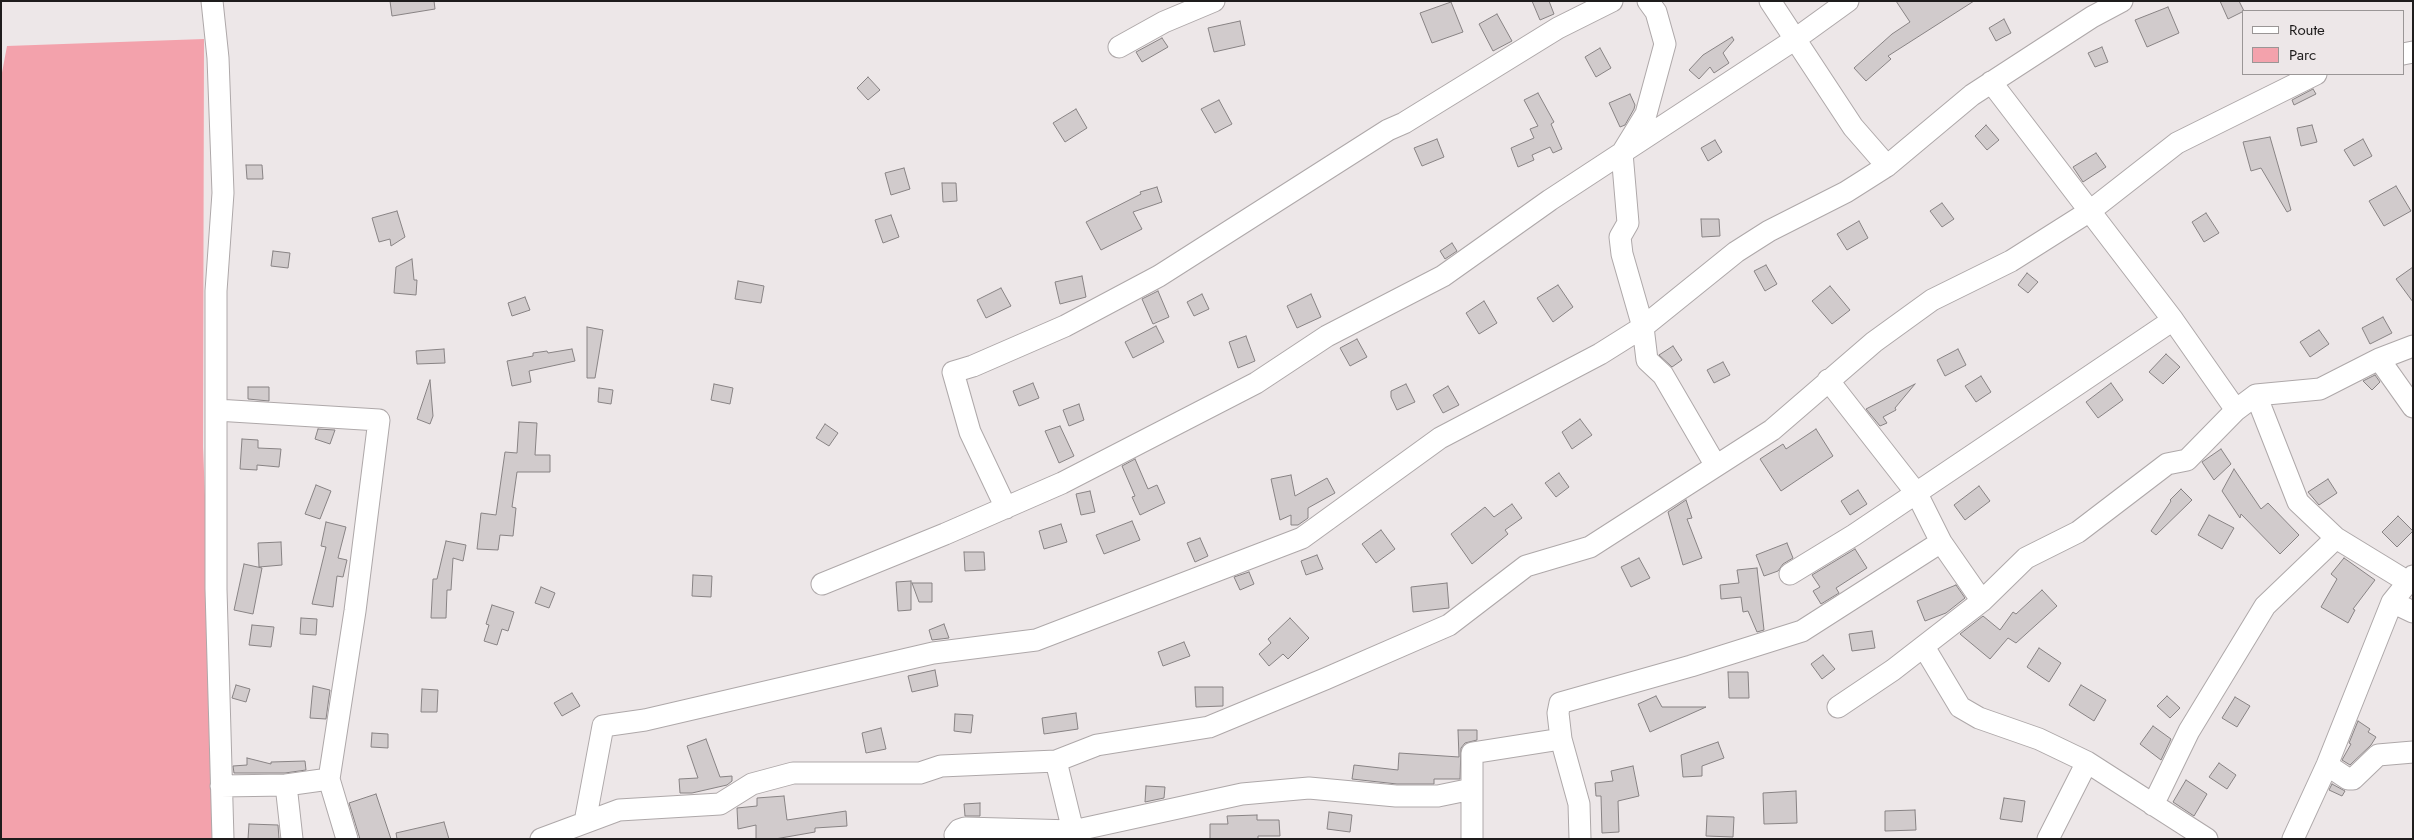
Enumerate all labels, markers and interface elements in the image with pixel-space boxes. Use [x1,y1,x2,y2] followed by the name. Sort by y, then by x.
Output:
[2242,10,2404,75] legend
[2289,19,2325,41] text: Route
[2289,44,2316,66] text: Parc

